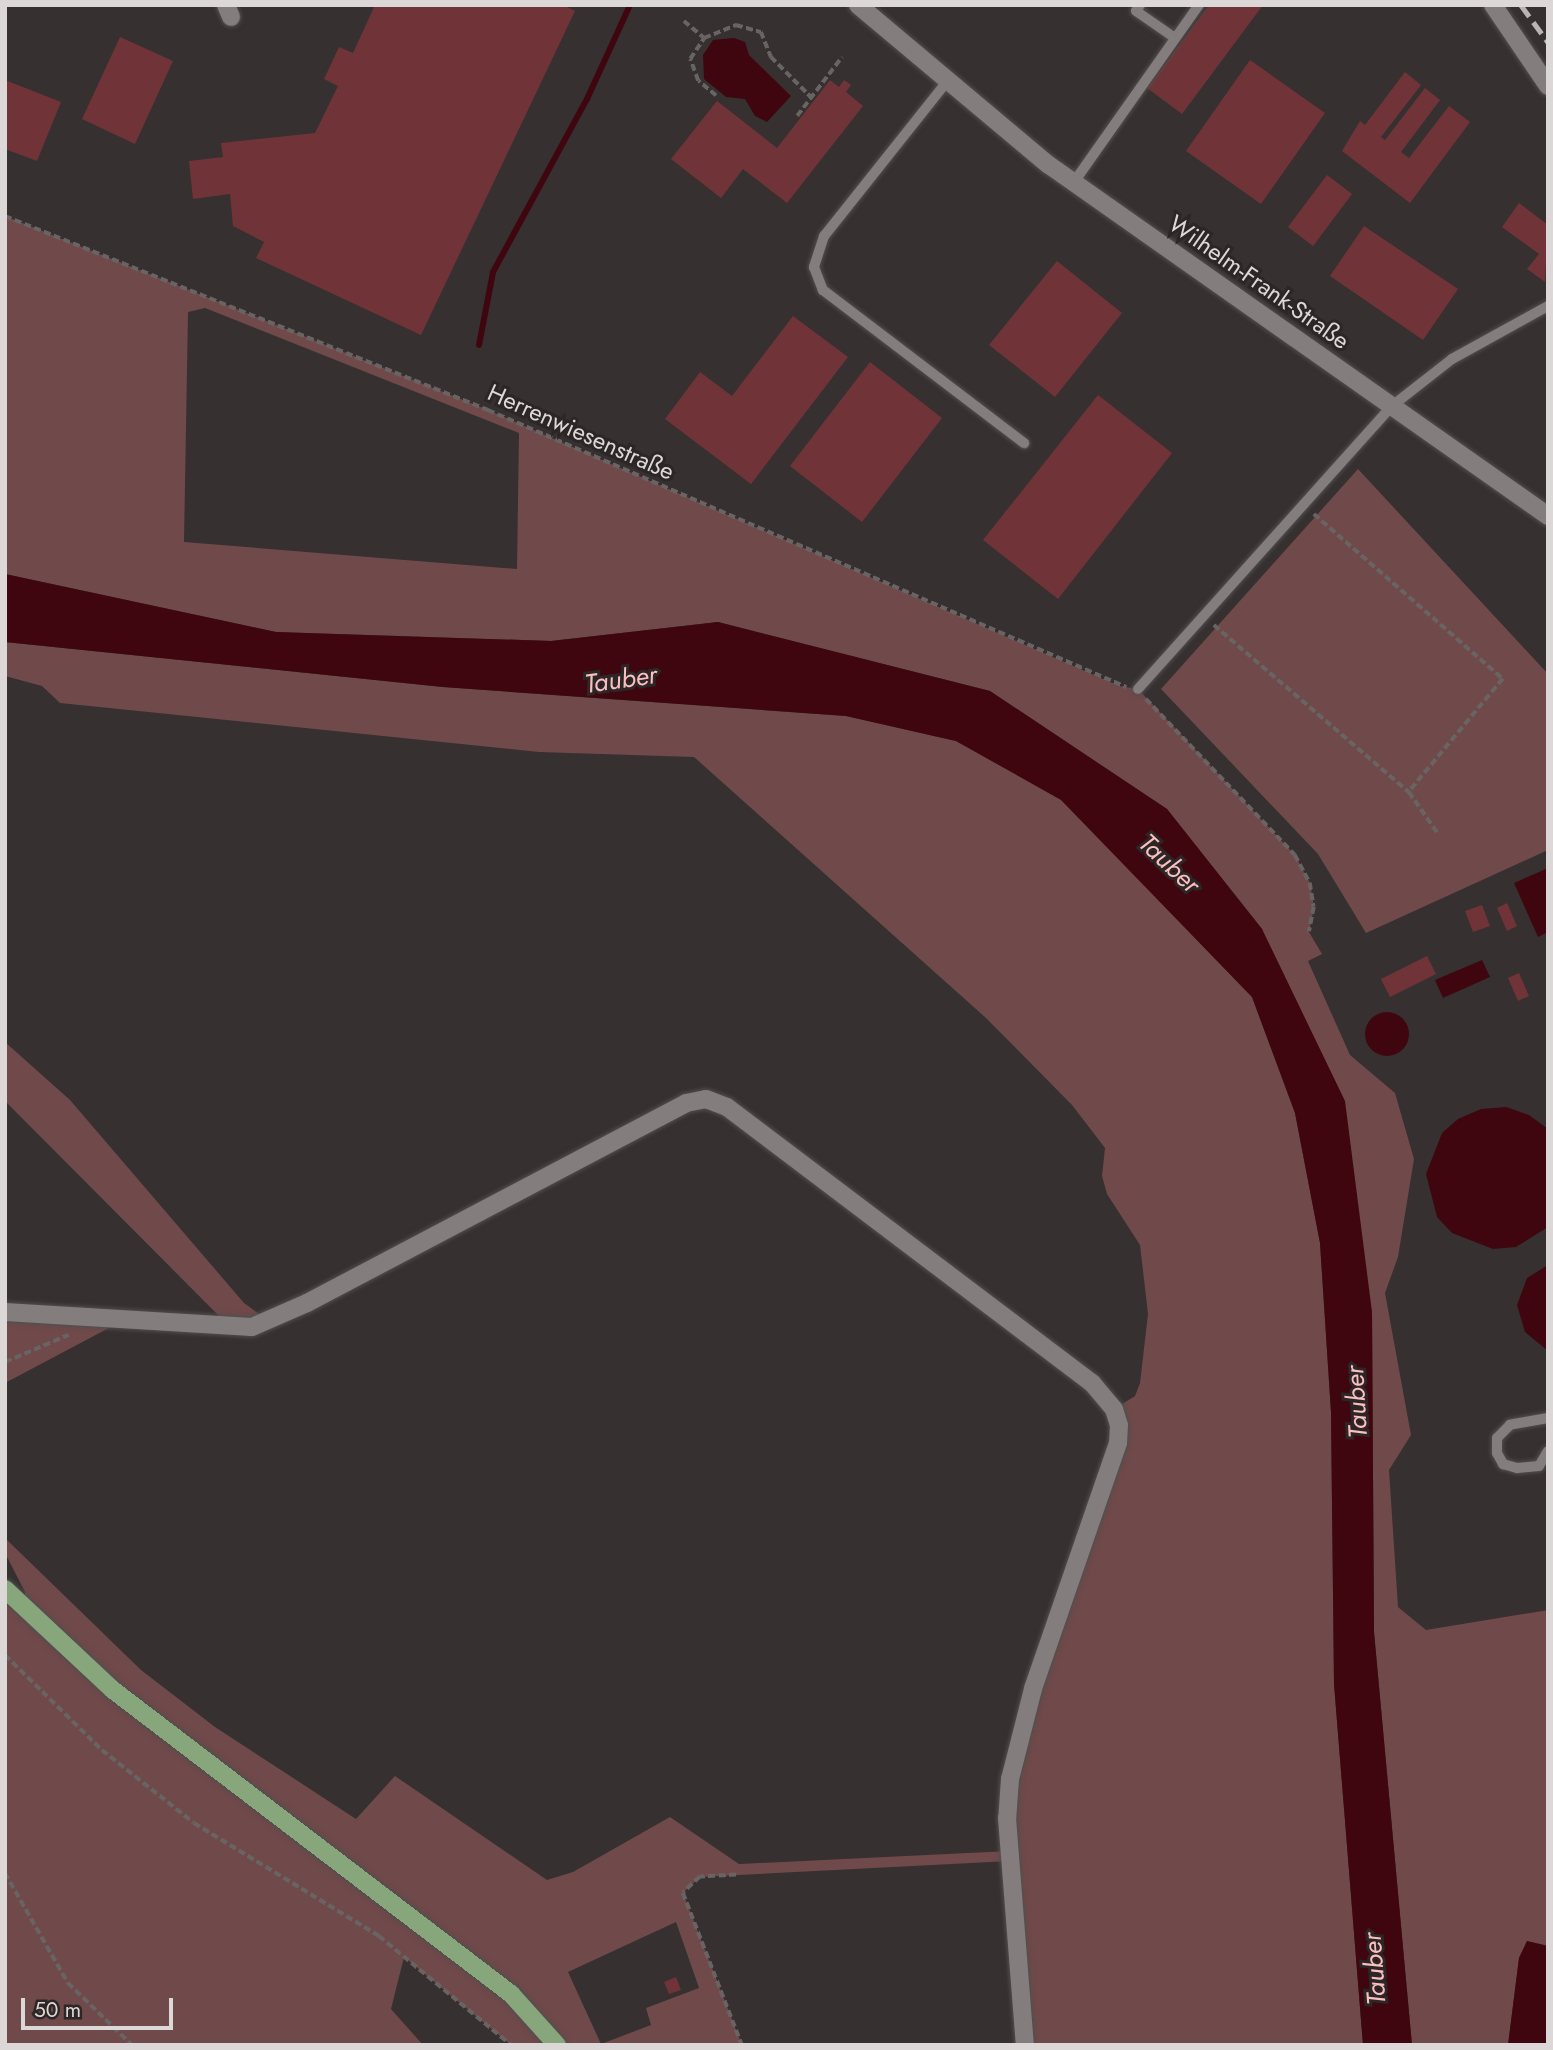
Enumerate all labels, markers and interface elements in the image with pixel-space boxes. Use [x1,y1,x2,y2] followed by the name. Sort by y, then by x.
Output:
[1163,209,1355,355] street label: Wilhelm-Frank-Straße
[483,378,679,486] street label: Herrenwiesenstraße
[583,659,659,701] water label: Tauber
[1132,828,1206,900] water label: Tauber
[1340,1365,1374,1439] water label: Tauber
[1357,1932,1393,2006] water label: Tauber
[24,1983,177,2027] scale bar
[34,1995,81,2025] text: 50 m

